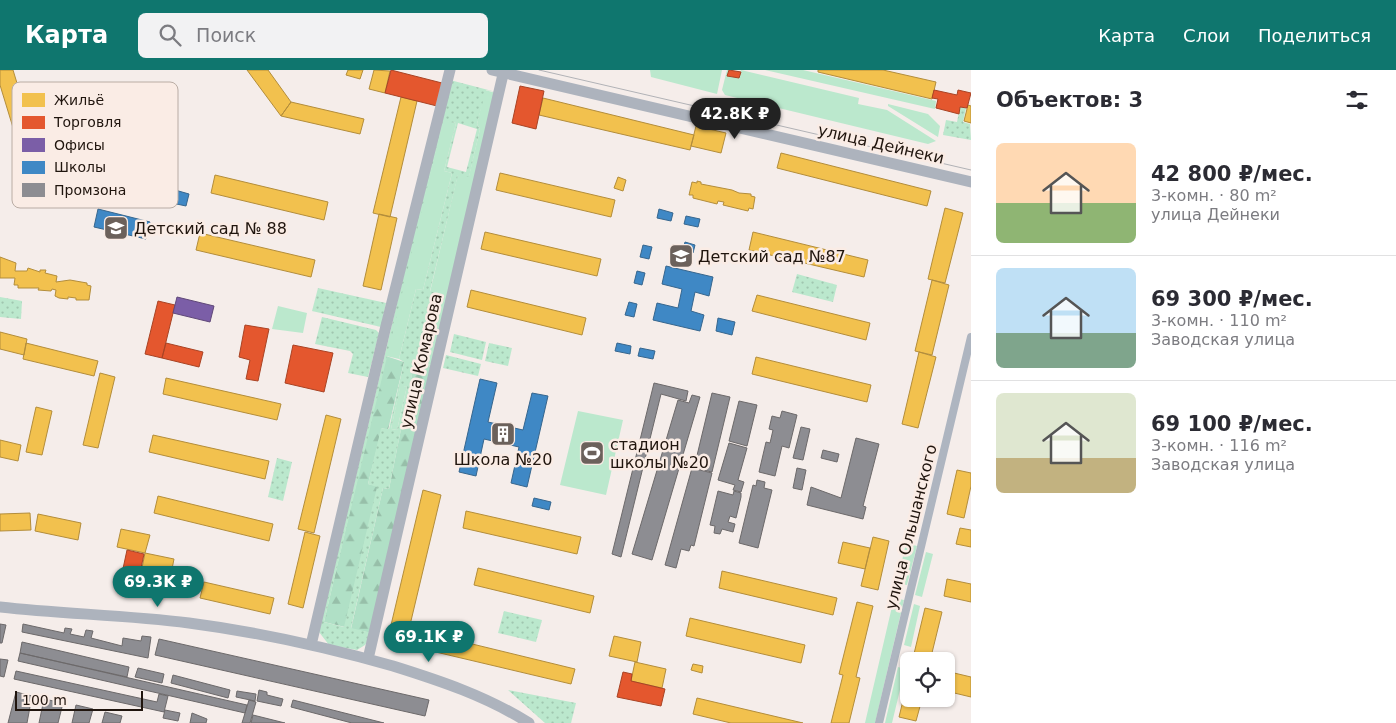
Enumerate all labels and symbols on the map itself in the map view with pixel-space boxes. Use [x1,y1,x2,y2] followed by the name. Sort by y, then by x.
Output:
[12,82,178,208] legend
[54,92,104,108] text: Жильё
[689,98,781,140] pin: 42.8K ₽
[53,114,122,130] text: Торговля
[816,120,946,168] street label: улица Дейнеки
[54,137,105,153] text: Офисы
[54,159,106,175] text: Школы
[54,182,126,198] text: Промзона
[103,215,129,241] school or university icon: Детский сад № 88
[134,219,287,238] place label: Детский сад № 88
[668,243,694,269] school or university icon: Детский сад №87
[698,247,846,266] place label: Детский сад №87
[396,292,446,430] street label: улица Комарова
[490,421,516,447] building icon: Школа №20
[610,435,709,472] place label: стадион школы №20
[579,440,605,466] sports icon: стадион школы №20
[881,442,941,612] street label: улица Ольшанского
[454,450,552,469] place label: Школа №20
[112,566,204,608] pin: 69.3K ₽
[383,620,475,663] pin: 69.1K ₽
[15,688,142,711] scale bar

